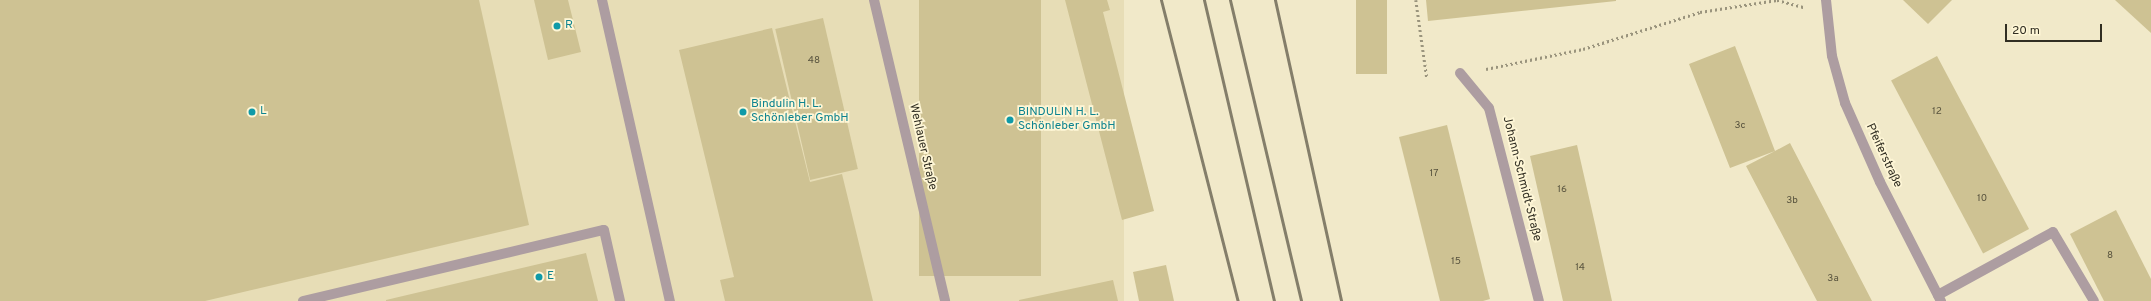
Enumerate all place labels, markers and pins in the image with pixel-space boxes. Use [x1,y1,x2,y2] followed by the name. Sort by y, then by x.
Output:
[565,19,573,33] place label: R
[552,21,562,31] marker: R
[751,98,849,126] place label: Bindulin H. L. Schönleber GmbH
[260,105,267,119] place label: L
[1018,106,1116,134] place label: BINDULIN H. L. Schönleber GmbH
[247,107,257,117] marker: L
[738,107,748,117] marker: Bindulin H. L. Schönleber GmbH
[1005,115,1015,125] marker: BINDULIN H. L. Schönleber GmbH
[547,270,554,284] place label: E
[534,272,544,282] marker: E

